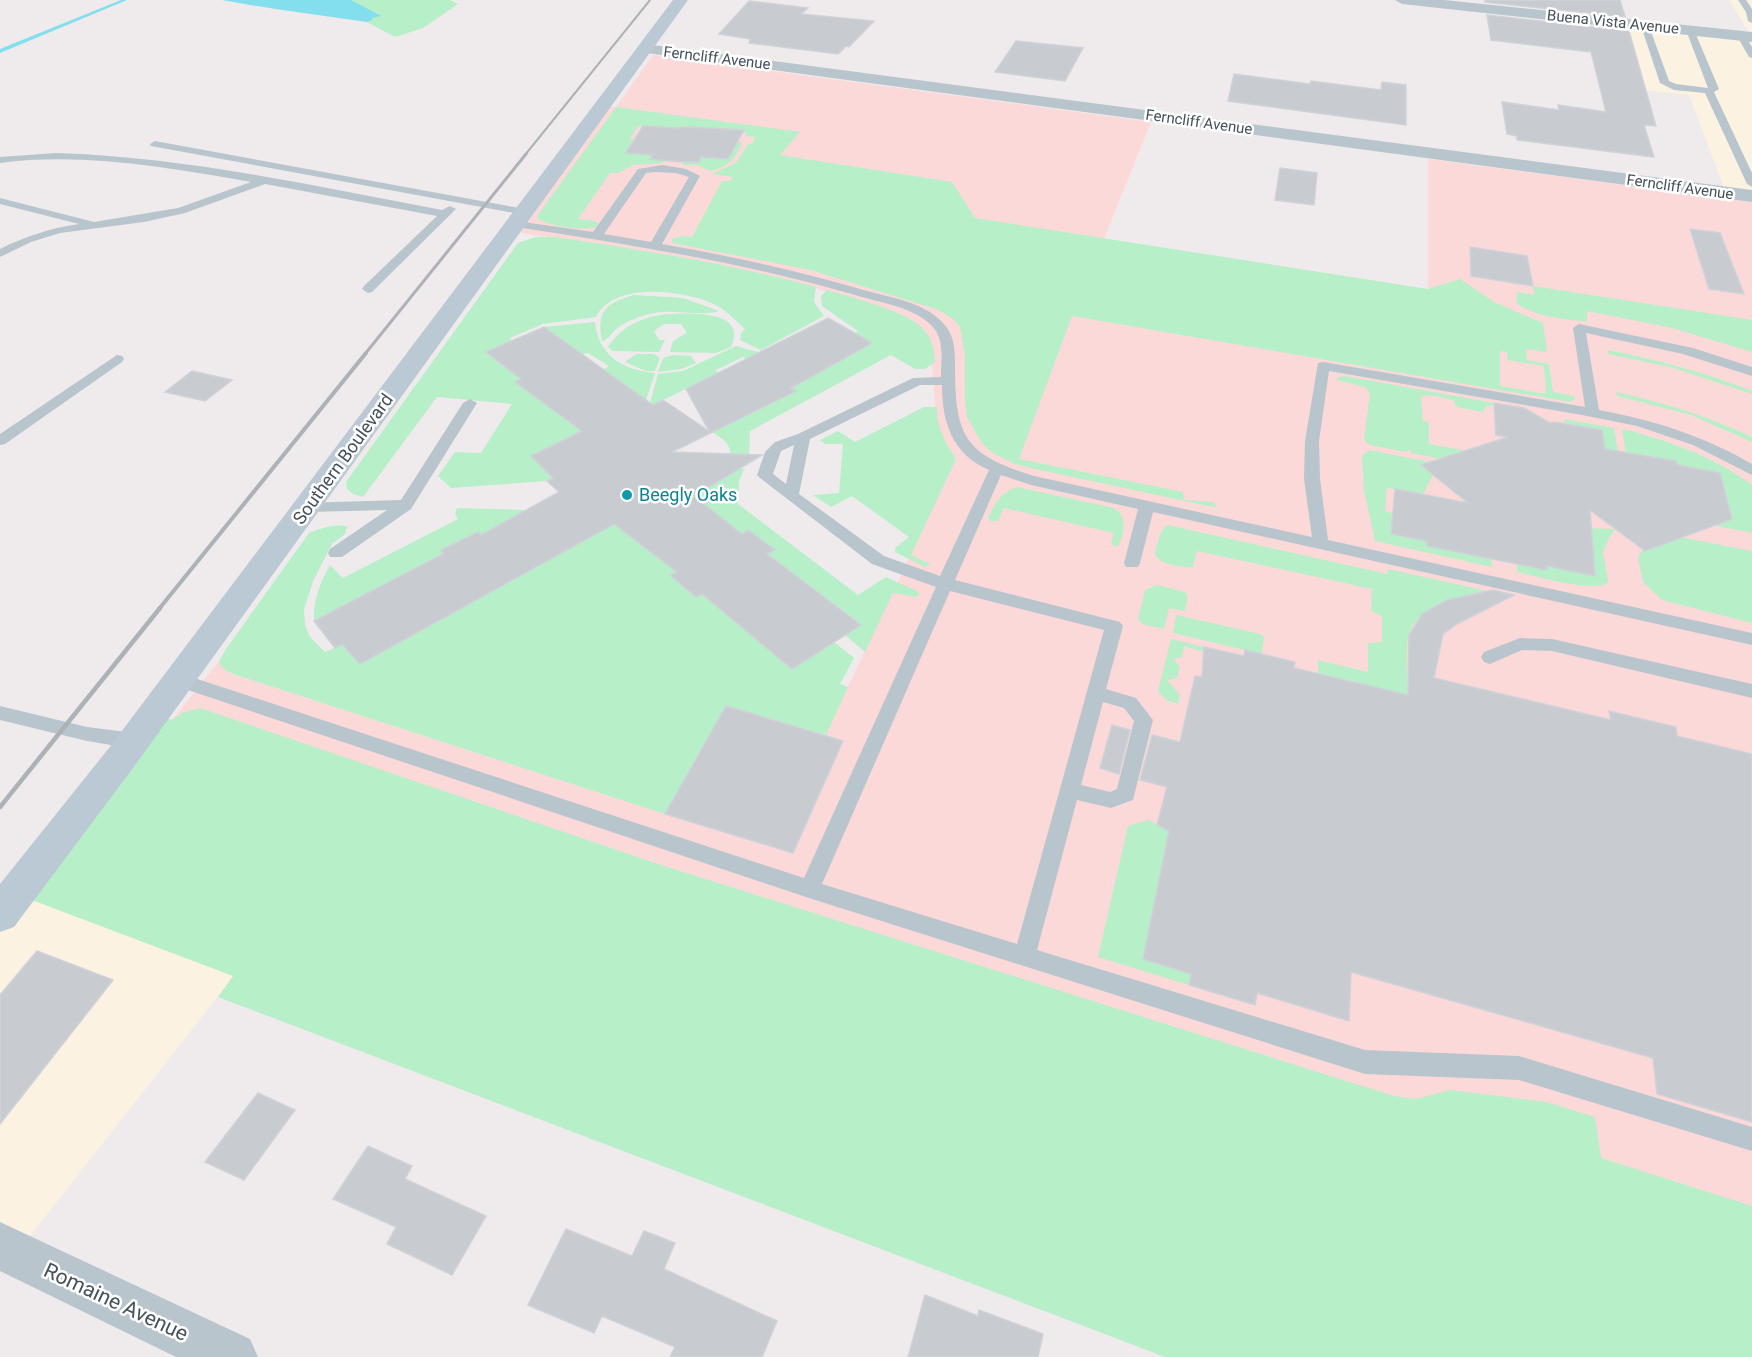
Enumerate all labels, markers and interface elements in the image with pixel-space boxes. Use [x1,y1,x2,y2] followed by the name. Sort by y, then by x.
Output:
[1546,6,1680,38] street label: Buena Vista Avenue
[662,42,772,74] street label: Ferncliff Avenue
[1144,106,1254,138] street label: Ferncliff Avenue
[1625,171,1735,203] street label: Ferncliff Avenue
[288,389,397,528] street label: Southern Boulevard
[639,484,737,505] place label: Beegly Oaks
[620,488,634,502] marker: Beegly Oaks
[40,1258,192,1346] street label: Romaine Avenue

